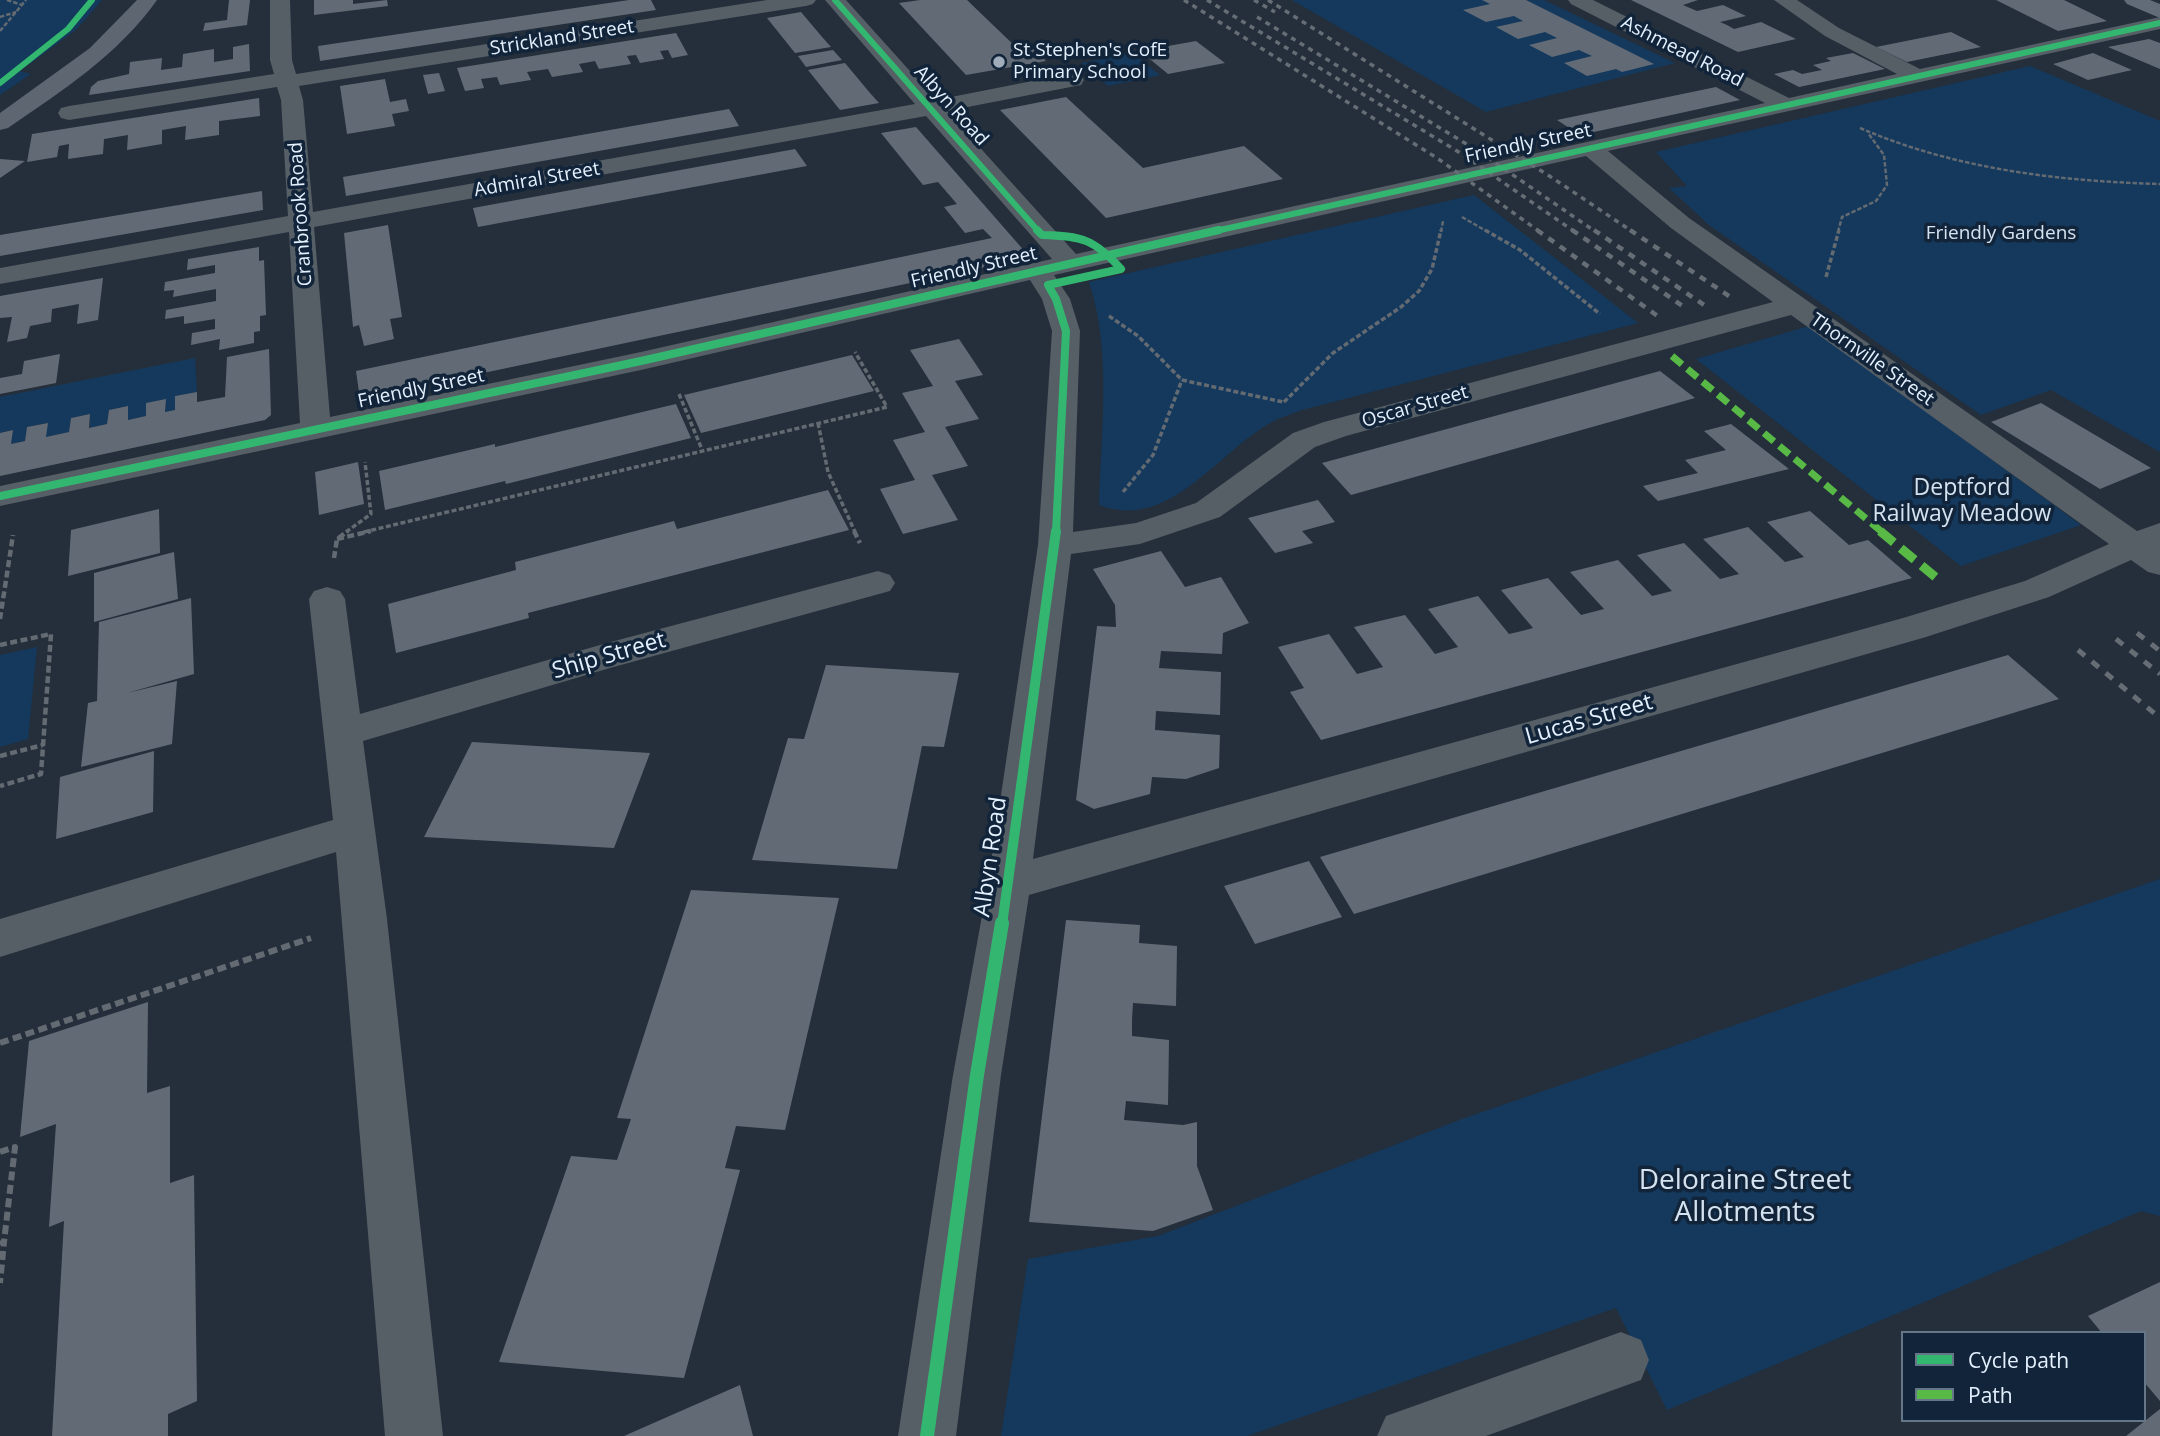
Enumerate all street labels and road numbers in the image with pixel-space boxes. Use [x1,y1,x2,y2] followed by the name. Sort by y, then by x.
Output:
[1617,12,1747,92] street label: Ashmead Road
[488,15,636,61] street label: Strickland Street
[909,61,993,151] street label: Albyn Road
[1463,119,1593,169] street label: Friendly Street
[285,141,317,287] street label: Cranbrook Road
[472,158,602,202] street label: Admiral Street
[909,242,1039,294] street label: Friendly Street
[1806,309,1938,411] street label: Thornville Street
[356,364,486,414] street label: Friendly Street
[1359,381,1471,433] street label: Oscar Street
[549,627,669,685] street label: Ship Street
[1522,689,1656,751] street label: Lucas Street
[969,795,1013,919] street label: Albyn Road

